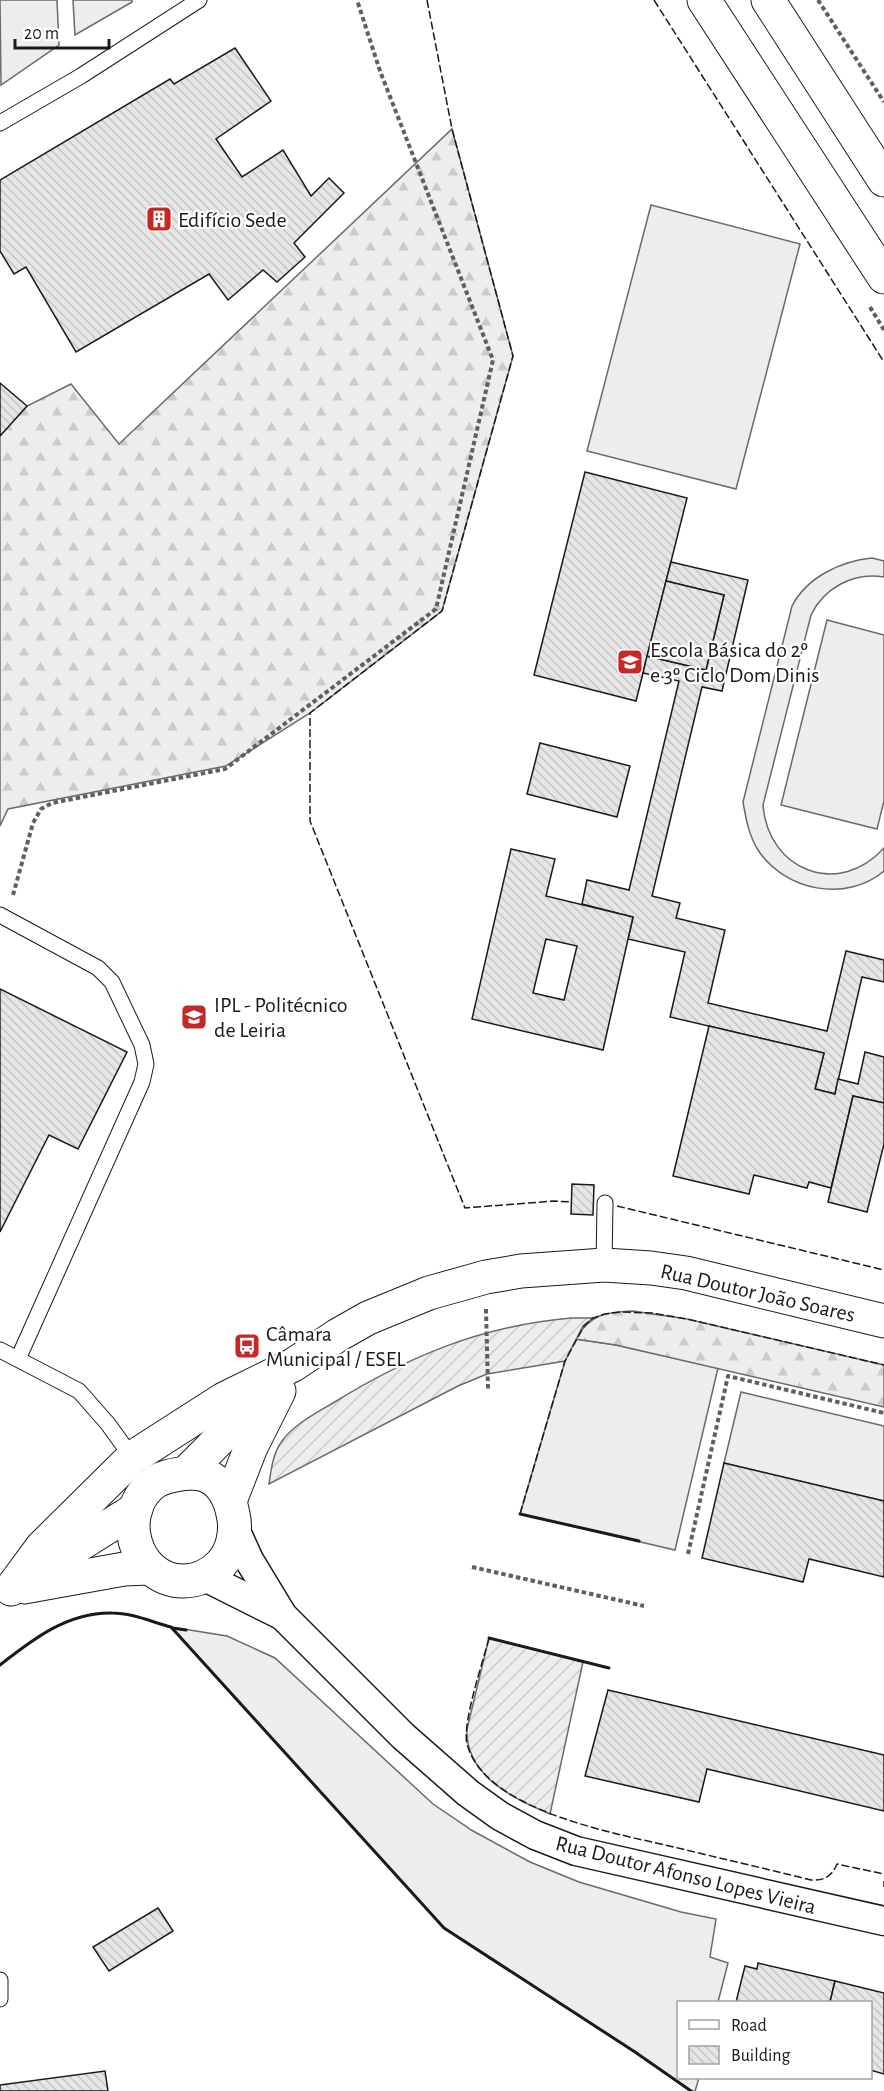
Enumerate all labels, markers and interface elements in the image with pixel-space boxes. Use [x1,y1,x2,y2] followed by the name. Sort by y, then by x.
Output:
[15,12,110,50] scale bar
[24,25,59,43] text: 20 m
[144,204,174,234] building icon: Edifício Sede
[178,209,287,231] place label: Edifício Sede
[650,639,819,686] place label: Escola Básica do 2º e 3º Ciclo Dom Dinis
[615,647,645,677] school or university icon: Escola Básica do 2º e 3º Ciclo Dom Dinis
[214,994,348,1041] place label: IPL - Politécnico de Leiria
[179,1002,209,1032] school or university icon: IPL - Politécnico de Leiria
[658,1260,857,1326] street label: Rua Doutor João Soares
[266,1323,406,1370] place label: Câmara Municipal / ESEL
[232,1331,262,1361] bus stop icon: Câmara Municipal / ESEL
[553,1832,818,1918] street label: Rua Doutor Afonso Lopes Vieira
[677,2001,872,2079] legend
[731,2017,767,2035] text: Road
[731,2047,791,2065] text: Building

